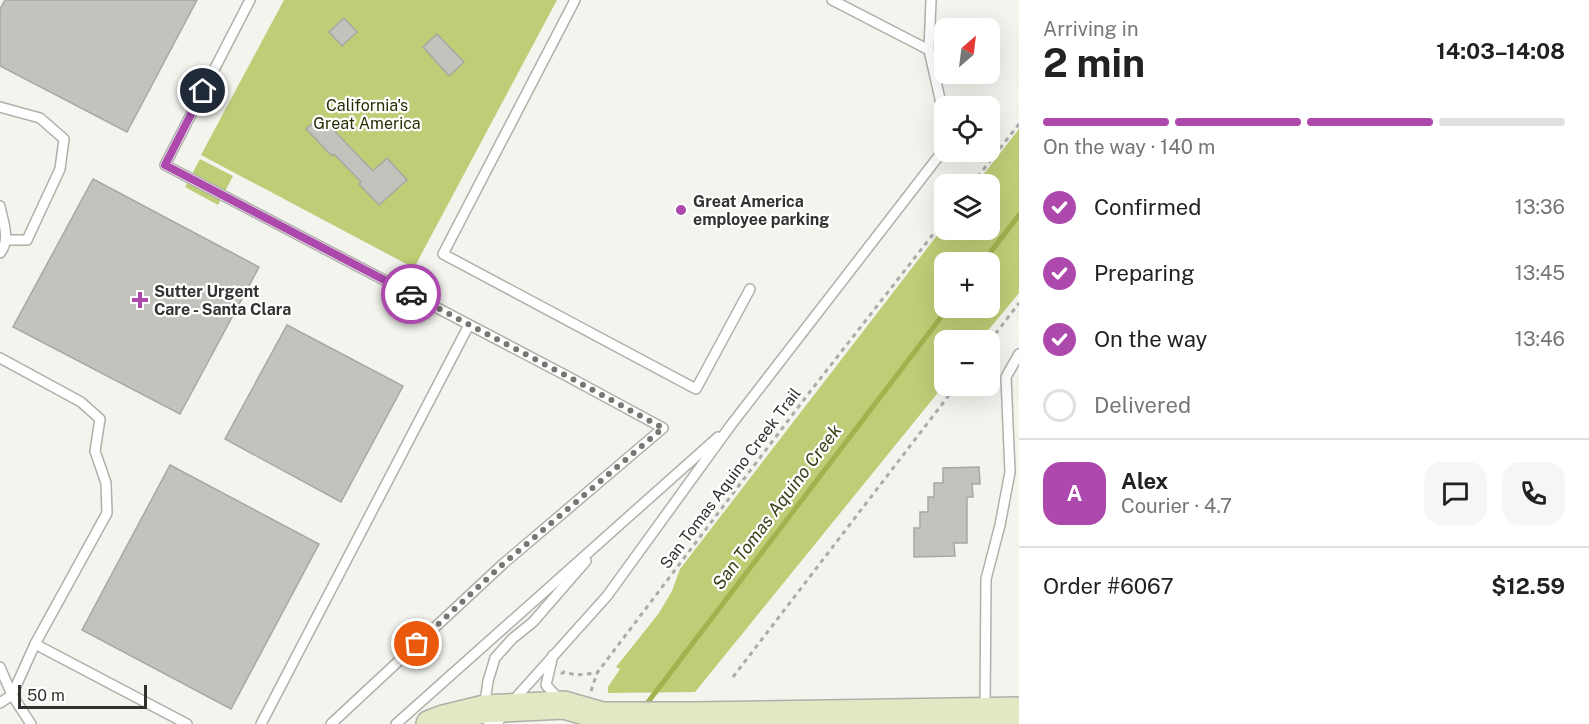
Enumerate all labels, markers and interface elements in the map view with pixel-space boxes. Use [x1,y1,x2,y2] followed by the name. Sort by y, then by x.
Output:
[1043,17,1138,41] text: Arriving in
[934,18,1000,84] north arrow
[934,18,1000,396] map controls
[1436,38,1565,64] text: 14:03–14:08
[1043,40,1145,86] text: 2 min
[177,65,228,116] pin
[186,74,219,107] icon: home
[313,96,421,133] park label: California's Great America
[934,96,1000,162] button: locate
[1043,135,1215,159] text: On the way · 140 m
[934,174,1000,240] button: layers
[1043,191,1076,224] icon: check
[693,192,829,229] place label: Great America employee parking
[1094,194,1201,220] text: Confirmed
[1515,195,1565,219] text: 13:36
[674,203,688,217] marker: Great America employee parking
[934,252,1000,318] button: +
[1043,257,1076,290] icon: check
[1094,260,1195,286] text: Preparing
[1515,261,1565,285] text: 13:45
[381,264,441,324] courier
[395,278,428,311] icon: car
[154,282,291,319] place label: Sutter Urgent Care - Santa Clara
[131,291,149,309] marker: Sutter Urgent Care - Santa Clara
[1043,323,1076,356] icon: check
[1094,326,1207,352] text: On the way
[1515,327,1565,351] text: 13:46
[934,330,1000,396] button: −
[656,384,804,572] street label: San Tomas Aquino Creek Trail
[1094,392,1191,418] text: Delivered
[708,420,846,594] water label: San Tomas Aquino Creek
[1424,462,1487,525] button: chat
[1502,462,1565,525] button: phone
[1121,468,1168,494] text: Alex
[1067,480,1082,506] text: A
[1121,494,1232,518] text: Courier · 4.7
[1043,573,1174,599] text: Order #6067
[1491,573,1565,599] text: $12.59
[391,618,442,669] pin
[400,627,433,660] icon: bag
[18,682,147,710] scale bar
[27,686,65,705] text: 50 m

